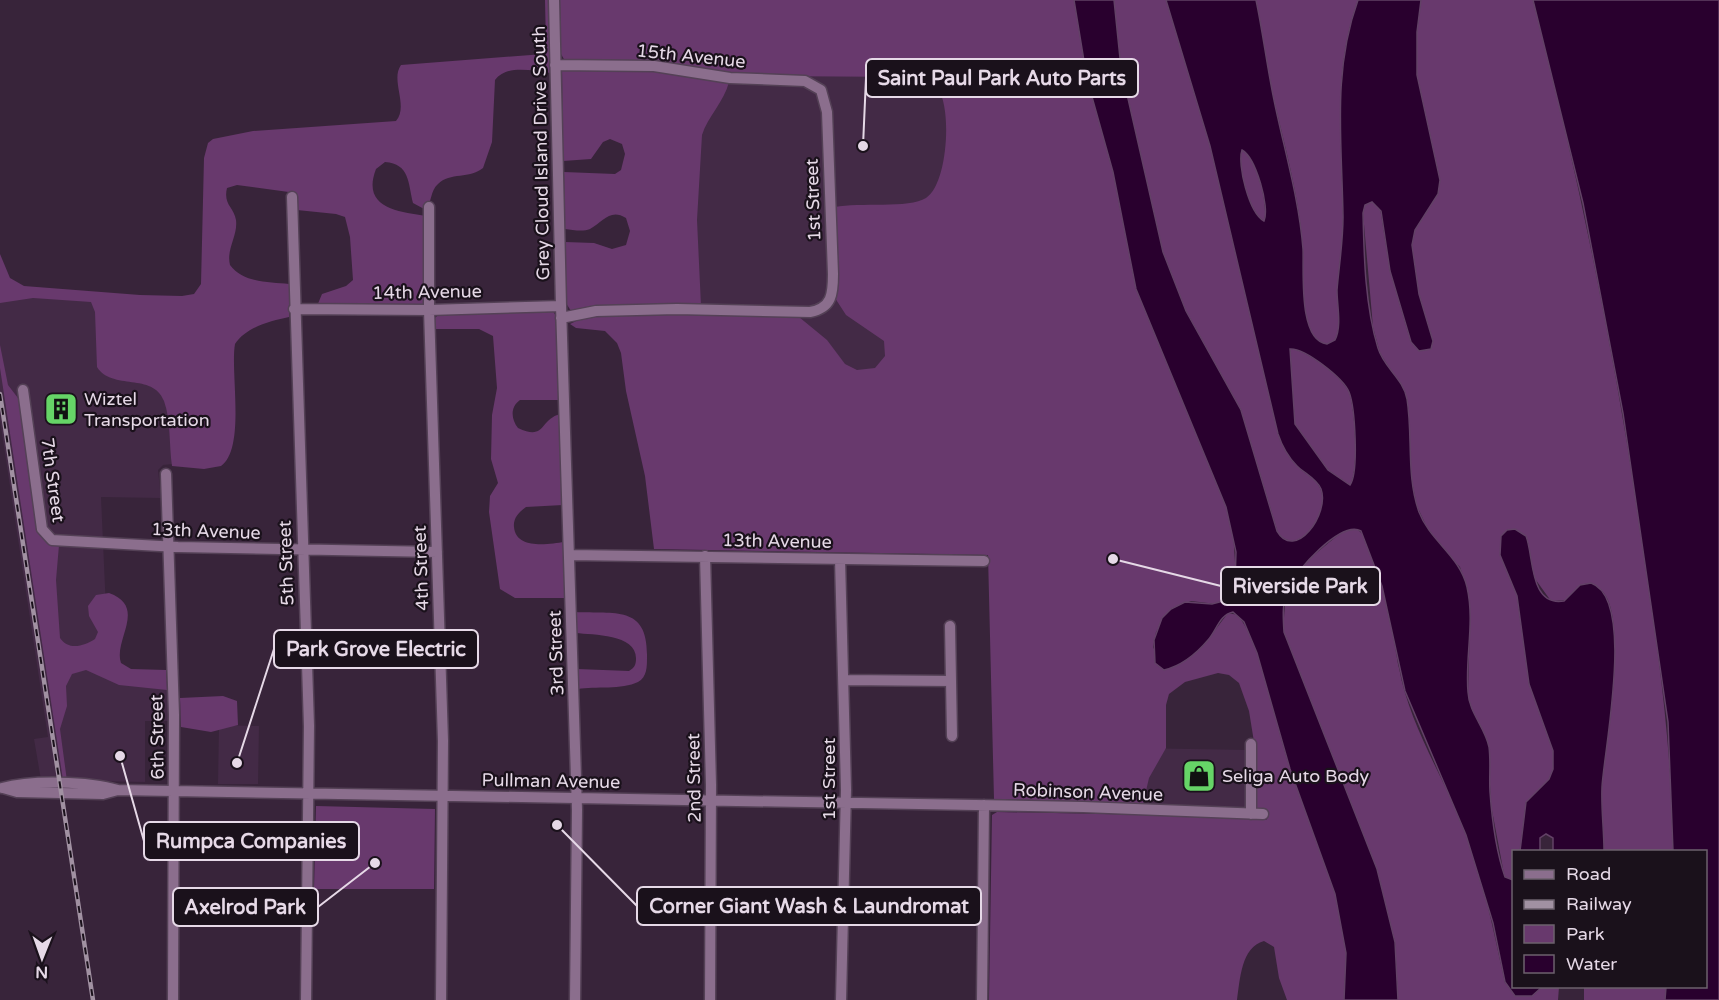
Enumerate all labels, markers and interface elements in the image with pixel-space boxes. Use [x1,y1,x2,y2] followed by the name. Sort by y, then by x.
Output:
[528,25,554,281] street label: Grey Cloud Island Drive South
[635,39,747,73] street label: 15th Avenue
[866,59,1138,97] callout: Saint Paul Park Auto Parts
[878,67,1127,91] text: Saint Paul Park Auto Parts
[801,158,825,242] street label: 1st Street
[372,280,482,304] street label: 14th Avenue
[84,388,210,431] place label: Wiztel Transportation
[43,391,79,427] building icon: Wiztel Transportation
[36,436,70,524] street label: 7th Street
[151,518,261,544] street label: 13th Avenue
[274,520,298,606] street label: 5th Street
[409,525,433,611] street label: 4th Street
[722,529,832,553] street label: 13th Avenue
[1221,567,1380,605] callout: Riverside Park
[1232,575,1368,599] text: Riverside Park
[544,610,568,696] street label: 3rd Street
[274,630,478,668] callout: Park Grove Electric
[286,638,466,662] text: Park Grove Electric
[145,694,169,780] street label: 6th Street
[682,733,706,823] street label: 2nd Street
[818,737,840,820] street label: 1st Street
[1181,758,1217,794] shop icon: Seliga Auto Body
[1222,765,1370,787] place label: Seliga Auto Body
[482,769,620,793] street label: Pullman Avenue
[1013,778,1163,806] street label: Robinson Avenue
[144,822,359,860] callout: Rumpca Companies
[156,830,347,854] text: Rumpca Companies
[1512,850,1707,988] legend
[1566,863,1611,885] text: Road
[637,887,981,925] callout: Corner Giant Wash & Laundromat
[173,888,318,926] callout: Axelrod Park
[1566,893,1632,915] text: Railway
[649,895,969,919] text: Corner Giant Wash & Laundromat
[184,896,306,920] text: Axelrod Park
[1566,923,1605,945] text: Park
[12,928,72,988] north arrow
[1566,953,1617,975] text: Water
[35,962,48,982] text: N

